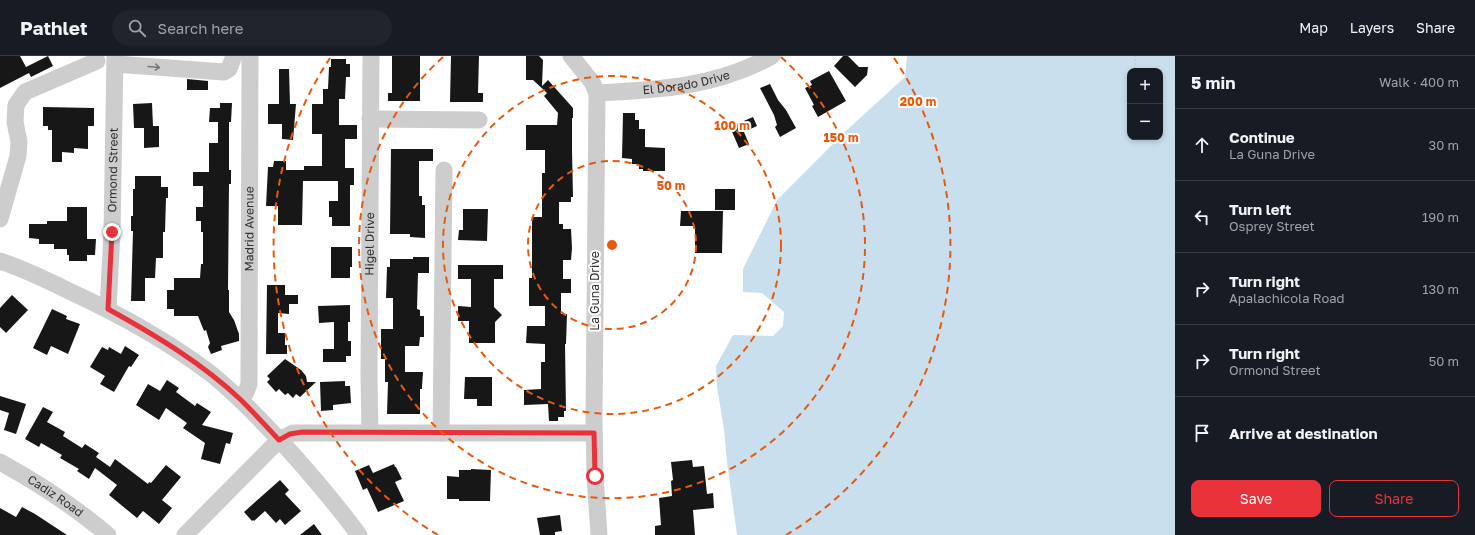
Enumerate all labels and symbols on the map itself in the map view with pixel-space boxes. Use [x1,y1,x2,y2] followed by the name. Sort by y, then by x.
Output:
[147,64,160,71] one-way arrow
[642,67,732,97] street label: El Dorado Drive
[900,94,936,109] text: 200 m
[714,118,750,133] text: 100 m
[104,127,121,213] street label: Ormond Street
[824,130,858,145] text: 150 m
[657,178,685,193] text: 50 m
[241,186,257,272] street label: Madrid Avenue
[362,212,377,276] street label: Higel Drive
[103,223,121,241] route end
[605,238,619,252] centre of rings
[587,251,602,331] street label: La Guna Drive
[586,467,604,485] route start
[25,472,87,520] street label: Cadiz Road

